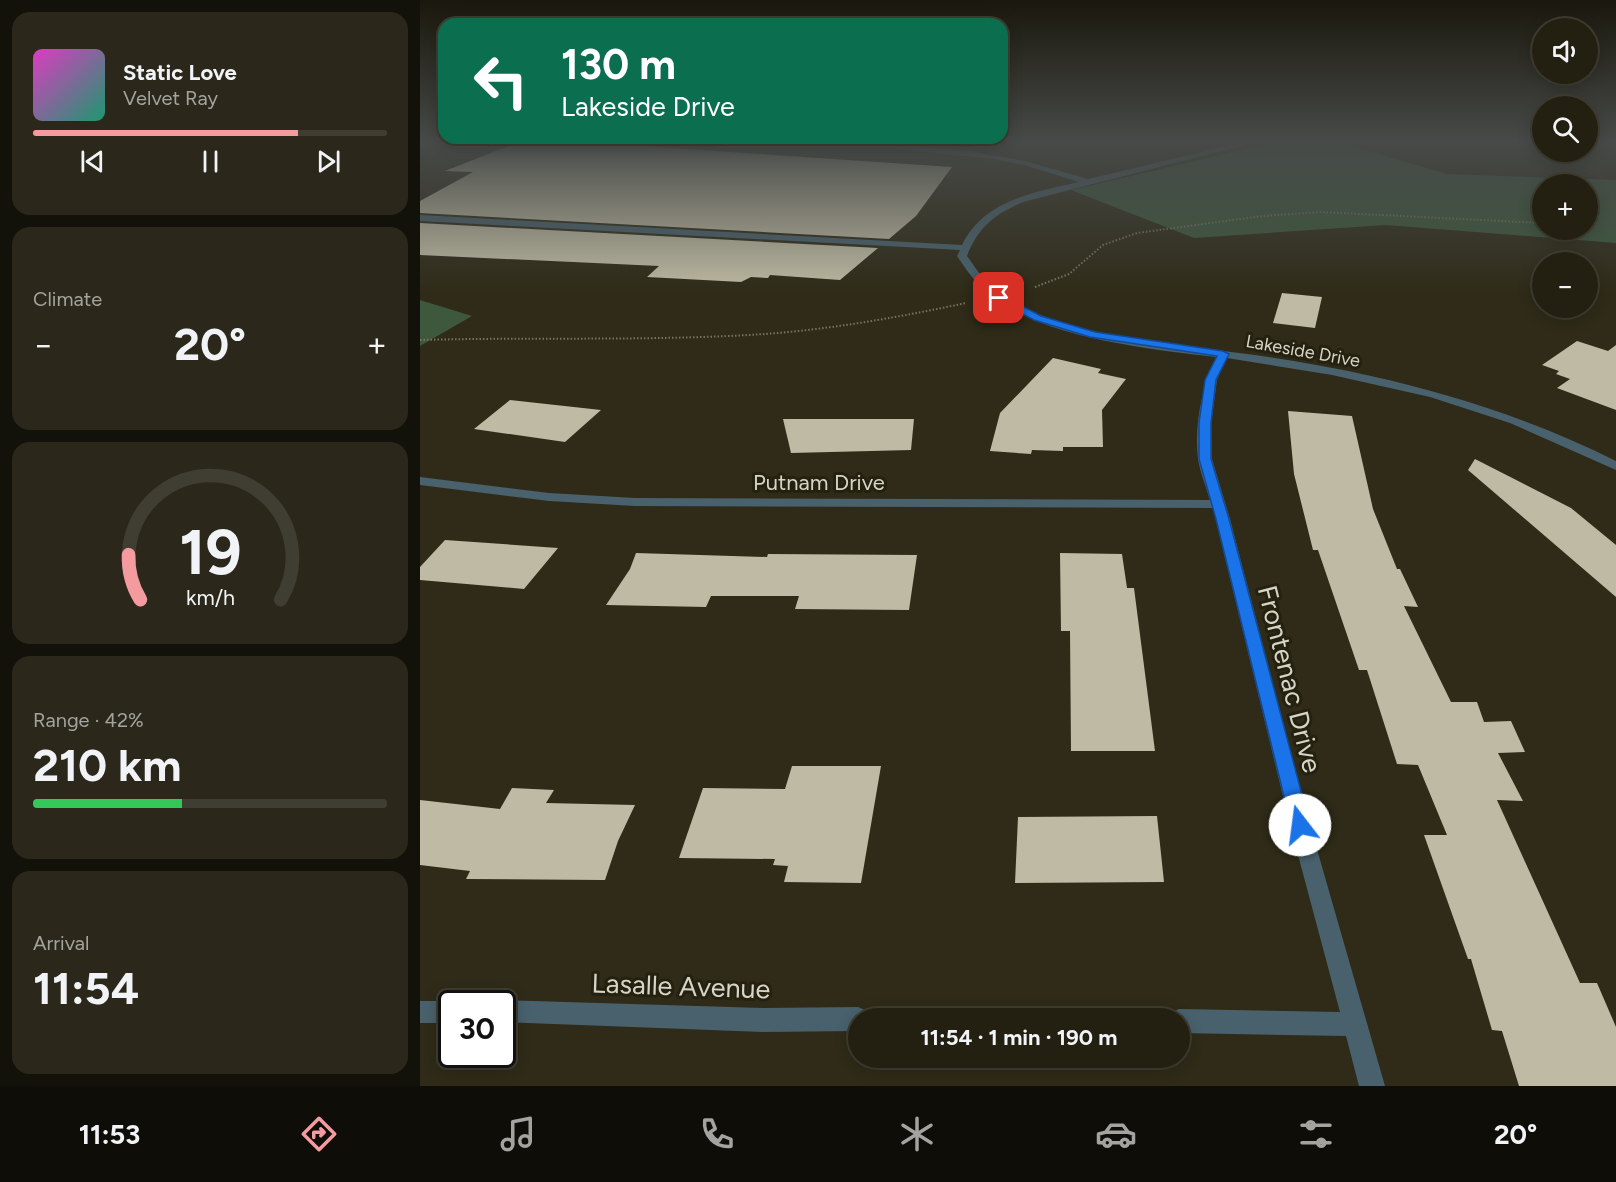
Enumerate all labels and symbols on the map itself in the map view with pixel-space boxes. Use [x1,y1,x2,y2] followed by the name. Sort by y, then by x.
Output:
[973,272,1024,323] pin
[1244,330,1362,372] street label: Lakeside Drive
[753,469,885,496] street label: Putnam Drive
[1251,582,1329,776] street label: Frontenac Drive
[1268,793,1332,857] position arrow
[591,966,771,1006] street label: Lasalle Avenue
[438,990,516,1068] speed limit sign: 30

